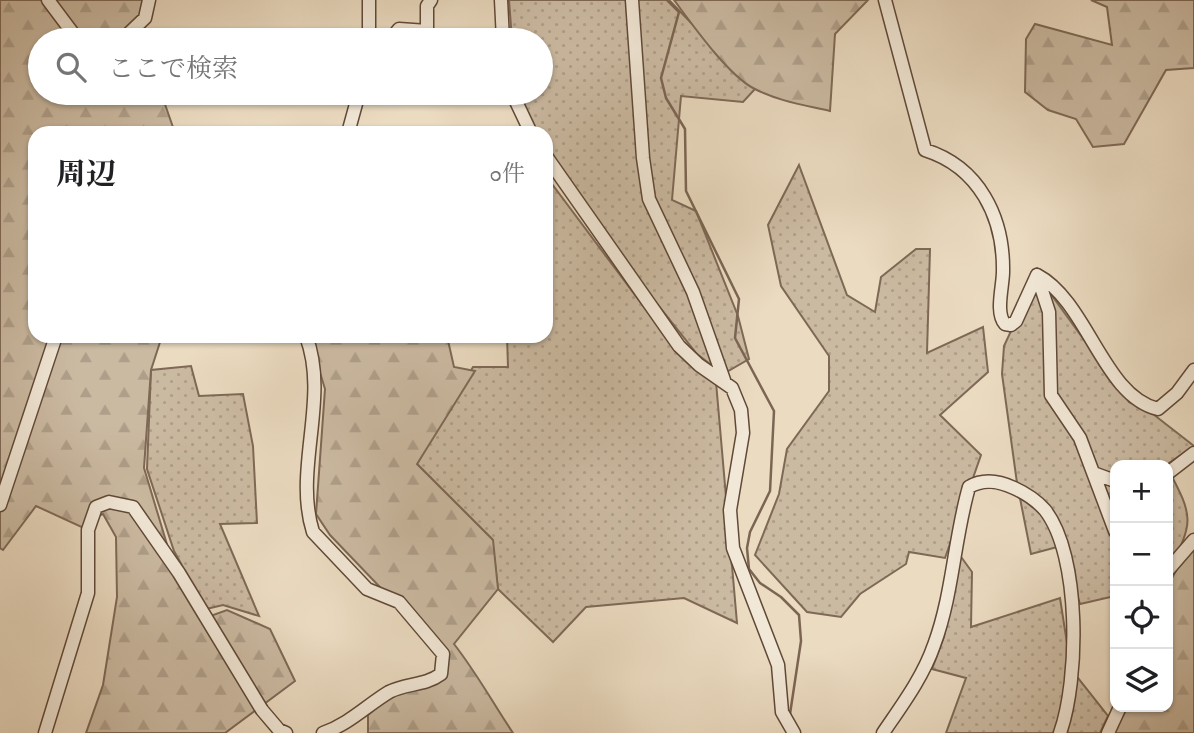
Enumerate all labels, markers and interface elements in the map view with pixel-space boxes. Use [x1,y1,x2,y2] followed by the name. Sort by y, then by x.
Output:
[28,28,553,105] search box
[52,48,90,86] icon: search
[108,53,238,86] text: ここで検索
[56,157,116,194] text: 周辺
[490,160,525,189] text: 0件
[1110,460,1173,712] map controls
[1110,460,1173,523] button: +
[1110,523,1173,586] button: −
[1110,586,1173,649] button: locate
[1110,649,1173,712] button: layers

